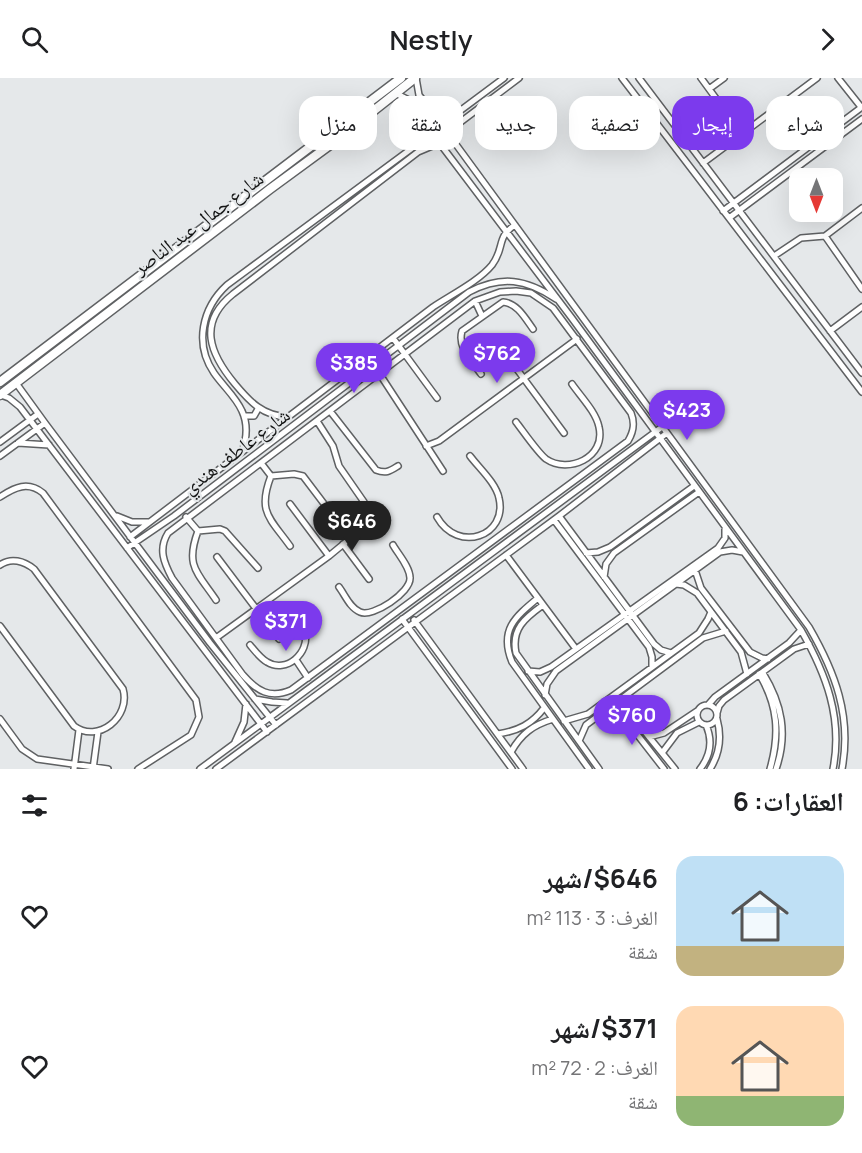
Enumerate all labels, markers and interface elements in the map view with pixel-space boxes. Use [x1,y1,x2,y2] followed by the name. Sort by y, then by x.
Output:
[390,21,473,58] text: Nestly
[18,23,51,56] icon: search
[811,23,844,56] icon: forward
[299,96,377,150] chip: منزل
[389,96,463,150] chip: شقة
[475,96,557,150] chip: جديد
[569,96,660,150] chip: تصفية
[672,96,754,150] chip: إيجار
[766,96,844,150] chip: شراء
[126,165,269,281] street label: شارع جمال عبد الناصر
[789,168,843,222] north arrow
[789,168,843,222] map controls
[461,333,533,384] pin: $762
[473,339,521,366] text: $762
[318,343,390,394] pin: $385
[330,349,378,376] text: $385
[651,390,723,441] pin: $423
[663,396,711,423] text: $423
[176,401,297,503] street label: شارع عاطف هندي
[316,501,388,552] pin: $646
[327,507,377,534] text: $646
[250,601,322,652] pin: $371
[264,607,308,634] text: $371
[596,695,668,746] pin: $760
[608,701,656,728] text: $760
[733,783,844,819] text: العقارات: 6
[18,789,51,822] icon: filters
[543,860,658,896] text: $646/شهر
[724,880,796,952] icon: home
[18,900,51,933] icon: heart
[526,904,658,931] text: الغرف: 3 · 113 m²
[628,938,658,965] text: شقة
[551,1010,658,1046] text: $371/شهر
[724,1030,796,1102] icon: home
[18,1050,51,1083] icon: heart
[531,1054,658,1081] text: الغرف: 2 · 72 m²
[628,1088,658,1115] text: شقة

